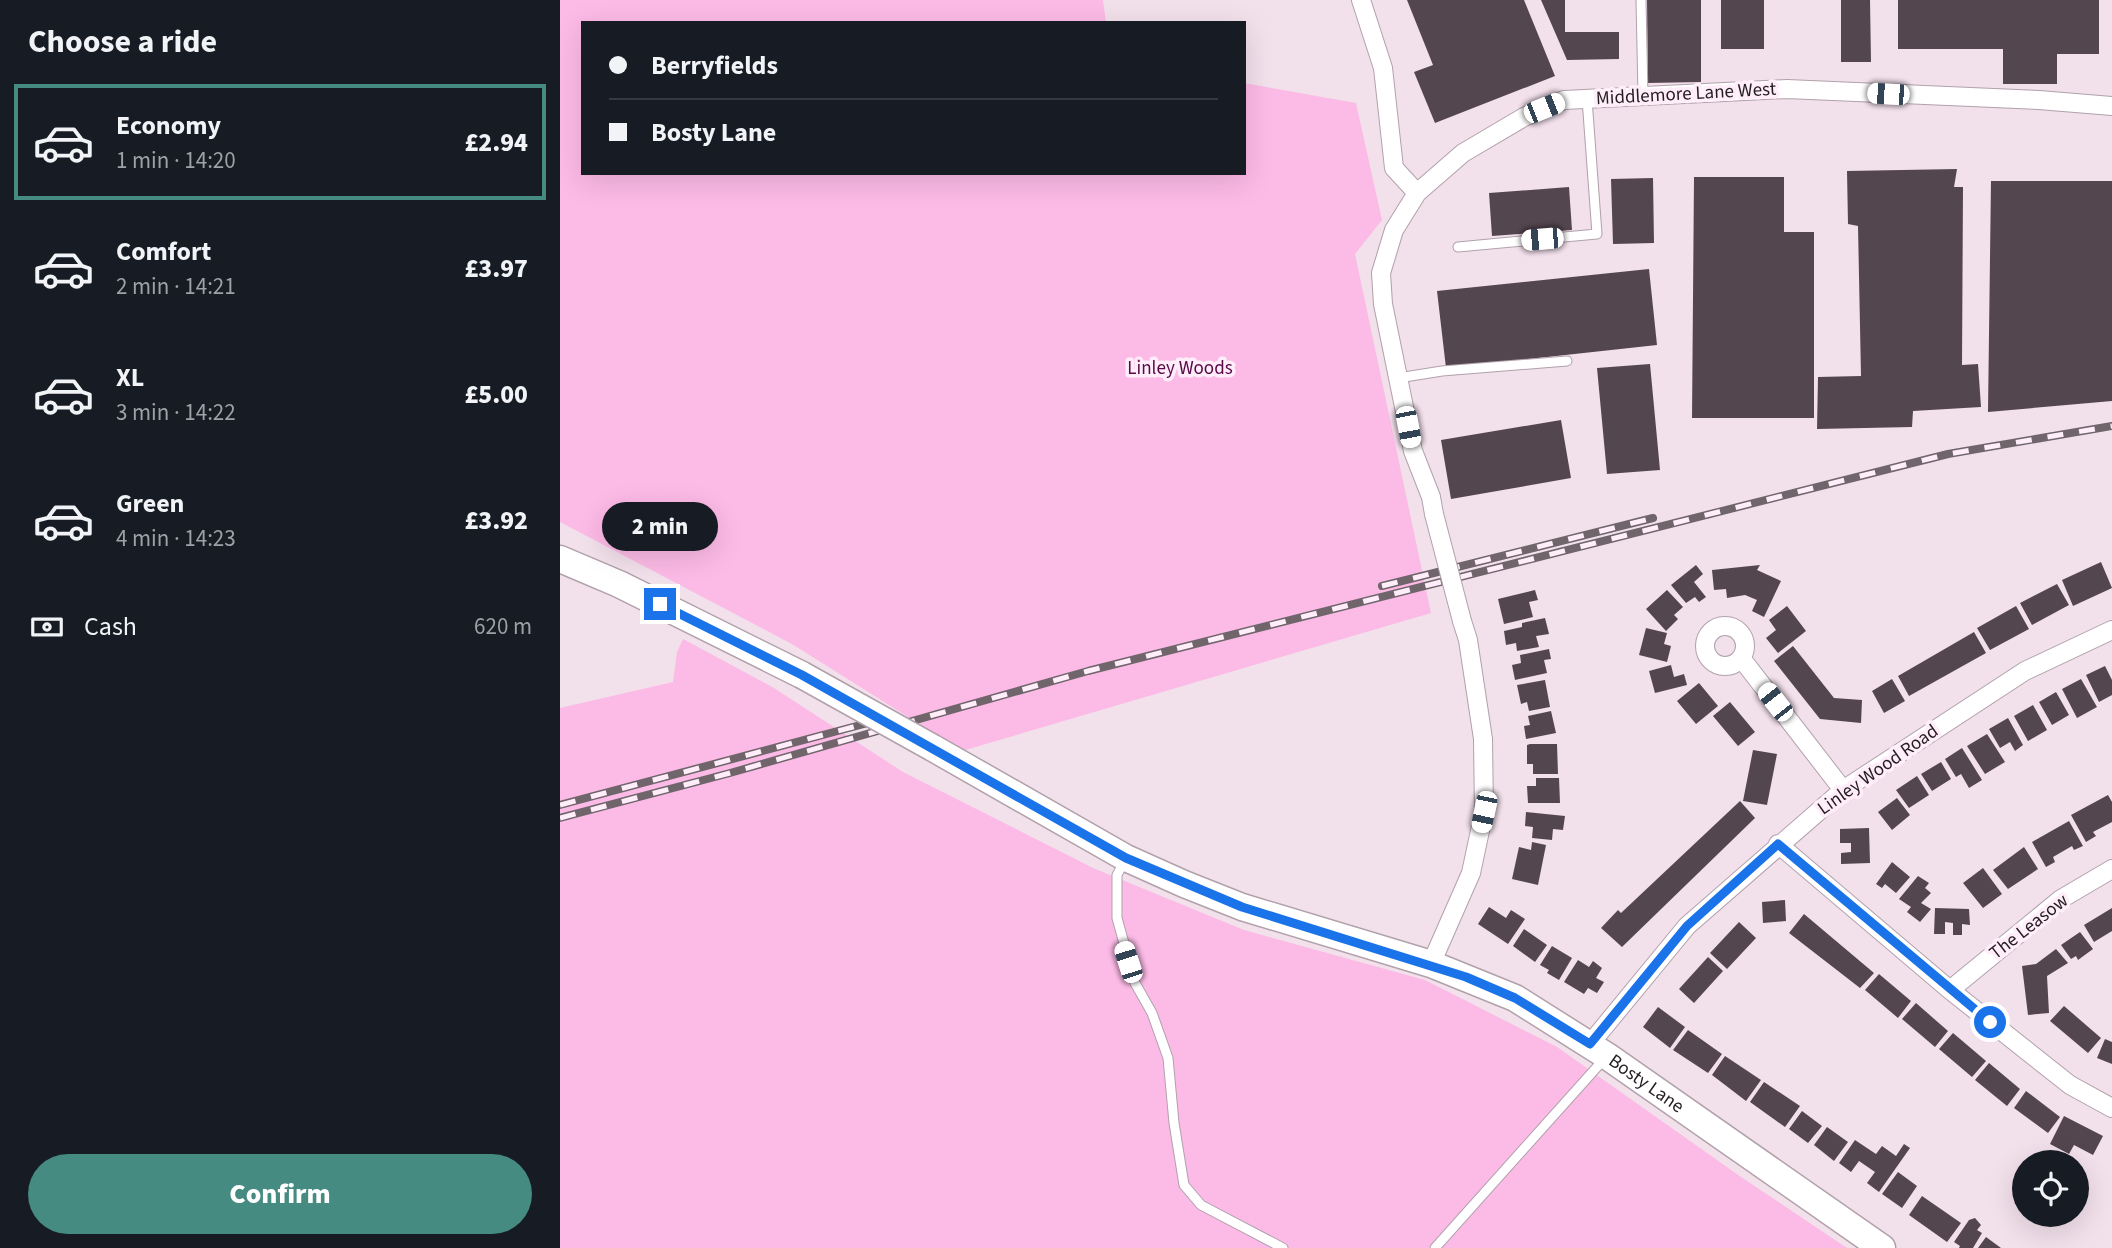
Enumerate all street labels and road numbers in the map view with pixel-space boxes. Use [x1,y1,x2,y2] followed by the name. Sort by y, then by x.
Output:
[1595,76,1777,112] street label: Middlemore Lane West
[1812,718,1944,822] street label: Linley Wood Road
[1984,887,2074,966] street label: The Leasow
[1603,1048,1690,1119] street label: Bosty Lane

